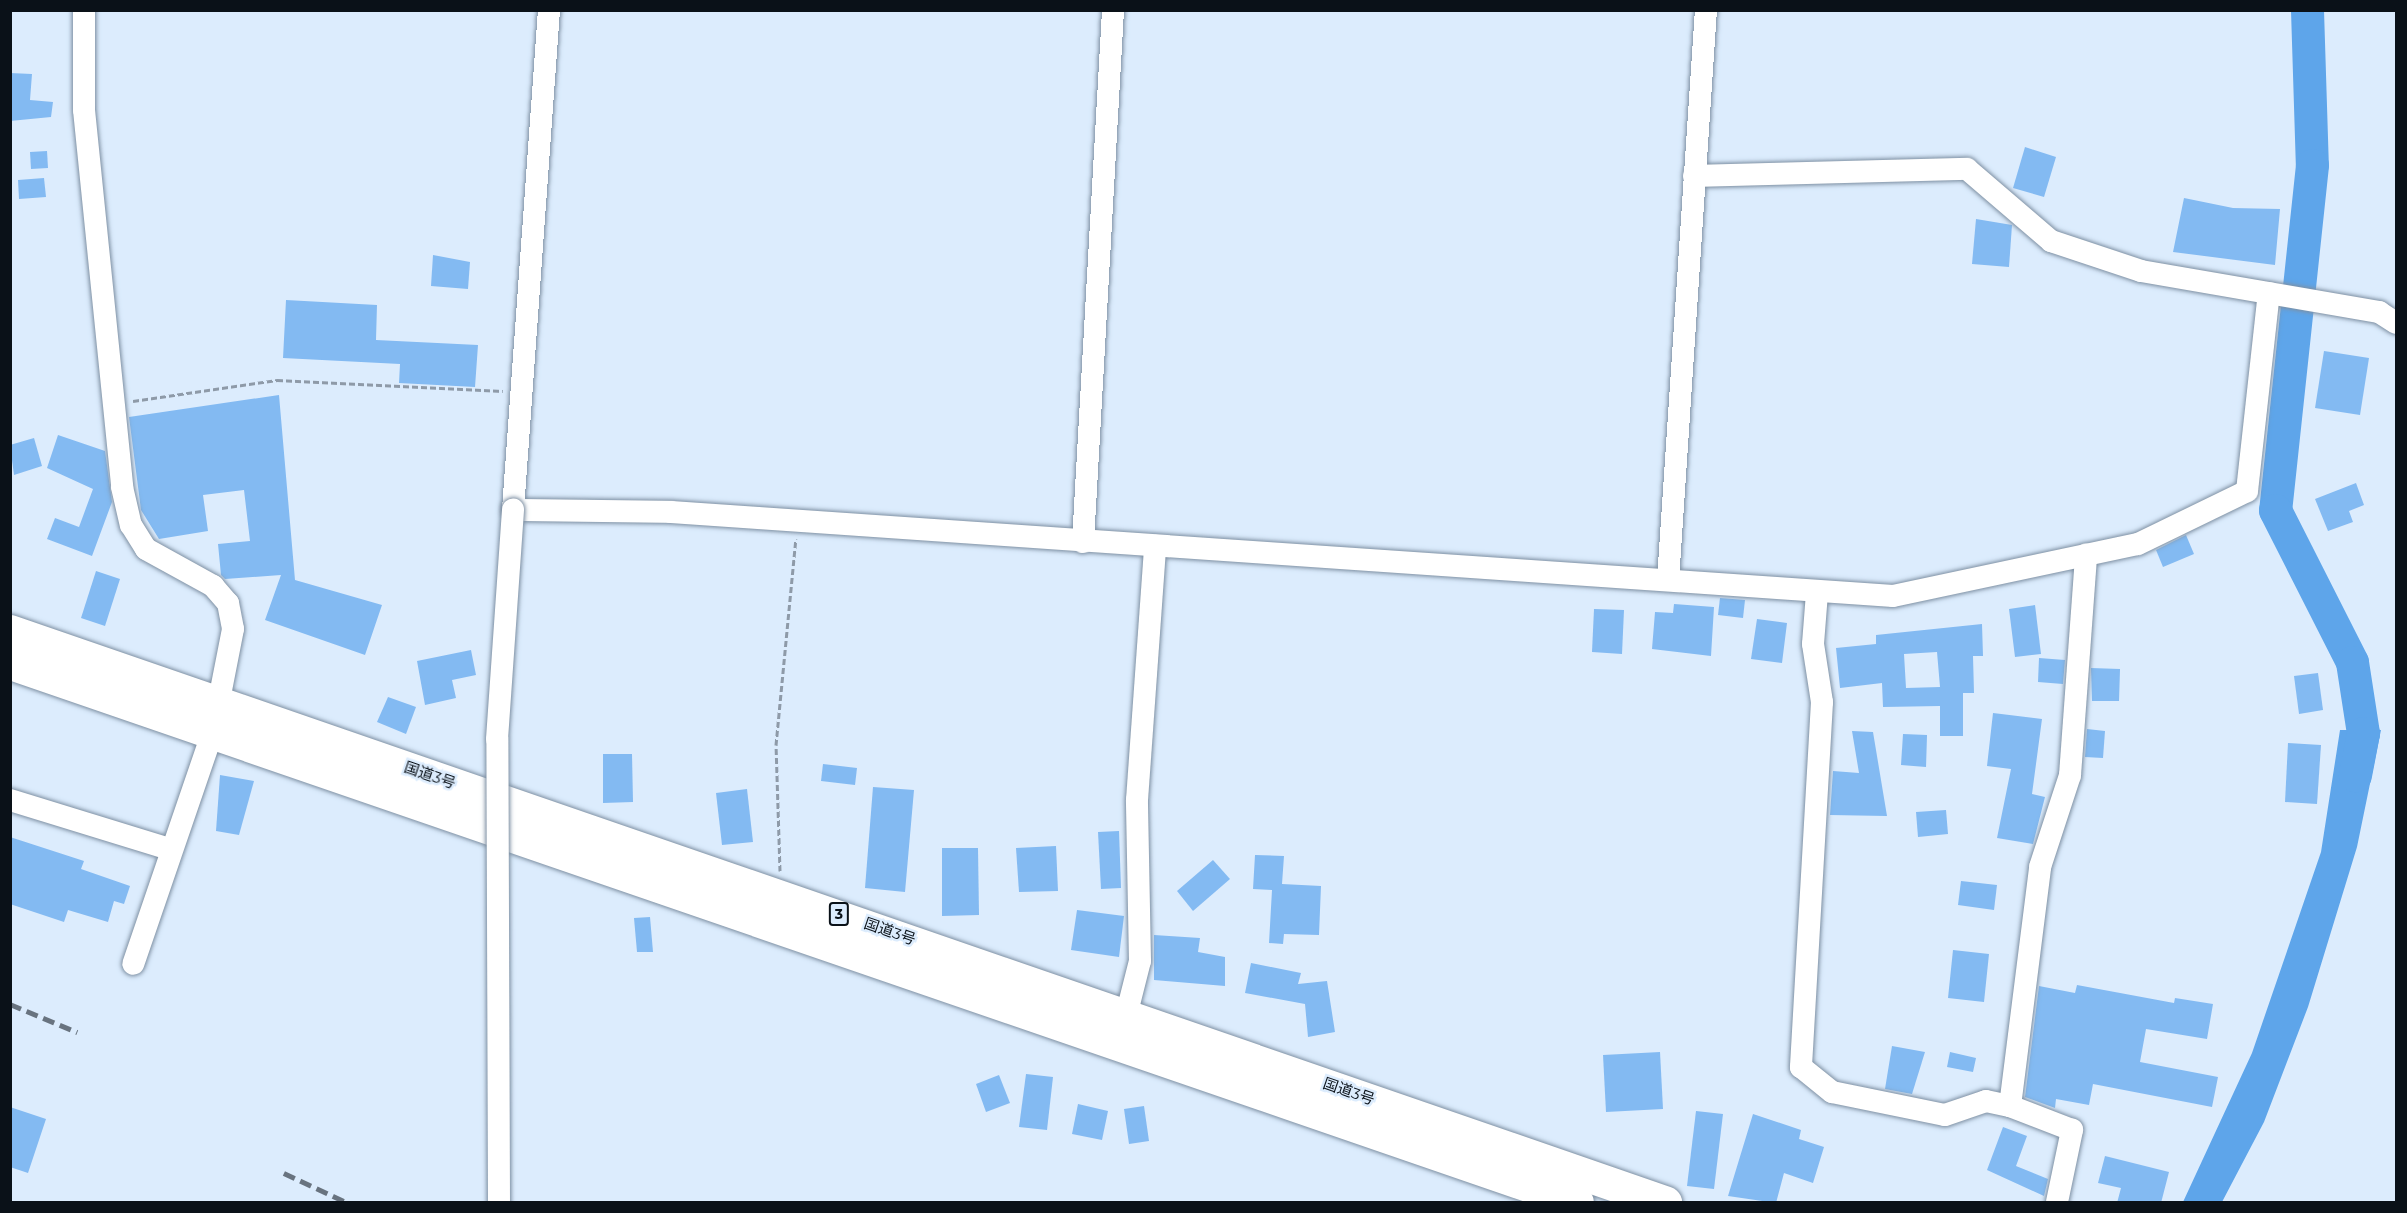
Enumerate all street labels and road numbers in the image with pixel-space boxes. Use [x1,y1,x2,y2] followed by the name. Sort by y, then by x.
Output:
[402,758,458,792] street label: 国道3号
[828,903,850,925] road number: 3
[862,914,918,948] street label: 国道3号
[1321,1074,1377,1108] street label: 国道3号

